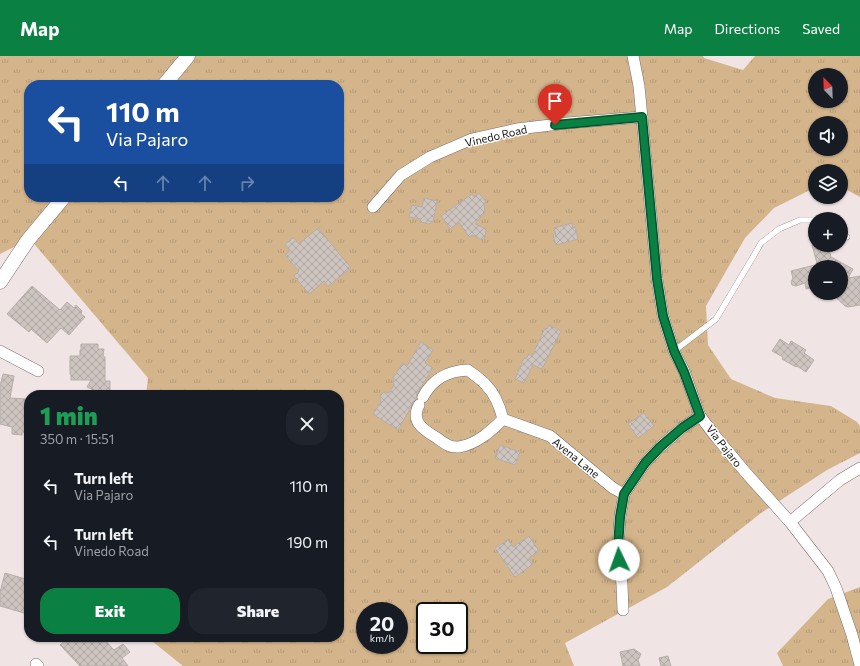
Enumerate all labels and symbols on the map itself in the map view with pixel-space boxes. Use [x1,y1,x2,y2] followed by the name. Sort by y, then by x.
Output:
[808,68,848,108] north arrow
[538,84,572,125] pin
[464,122,528,149] street label: Vinedo Road
[704,422,745,470] street label: Via Pajaro
[550,435,603,481] street label: Avena Lane
[598,539,640,581] position arrow
[416,602,468,654] speed limit sign: 30

